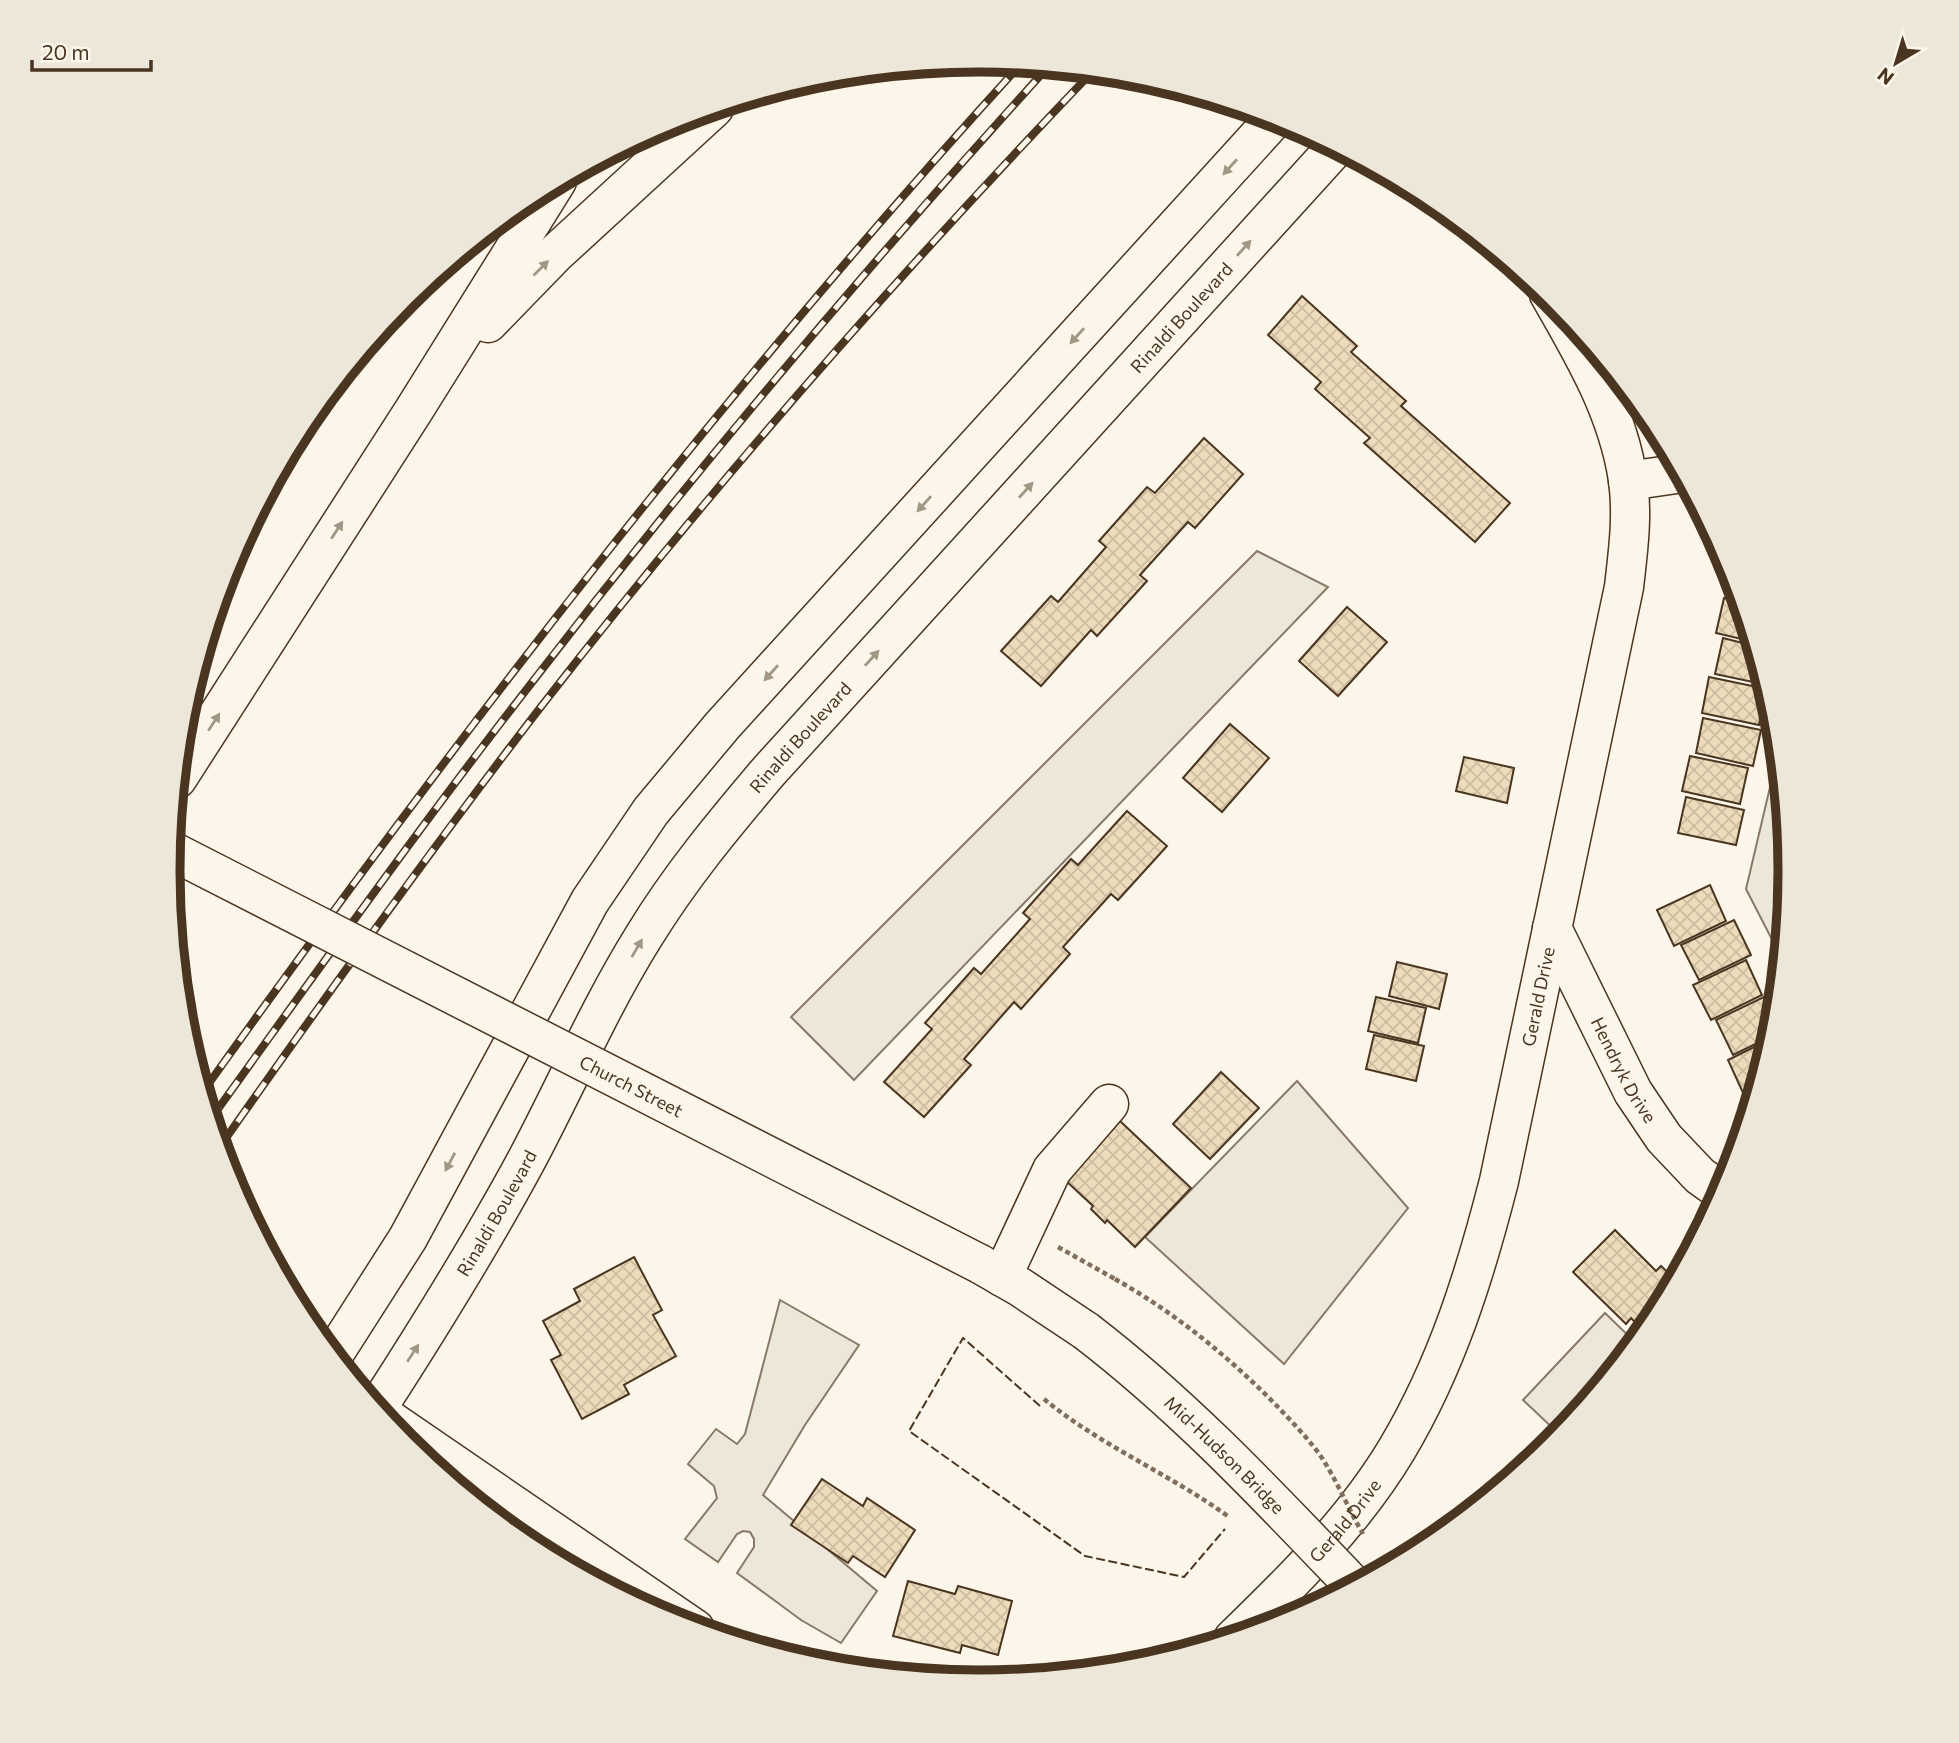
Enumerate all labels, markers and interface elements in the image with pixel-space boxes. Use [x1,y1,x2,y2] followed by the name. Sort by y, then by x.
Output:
[32,28,150,72] scale bar
[1861,28,1931,98] north arrow
[42,39,90,64] text: 20 m
[1873,63,1898,90] text: N
[1222,158,1238,176] one-way arrow
[1236,239,1252,257] one-way arrow
[1125,258,1237,377] street label: Rinaldi Boulevard
[532,260,549,276] one-way arrow
[1069,327,1085,345] one-way arrow
[1017,482,1033,499] one-way arrow
[916,495,932,513] one-way arrow
[330,521,343,540] one-way arrow
[864,650,880,667] one-way arrow
[763,664,779,682] one-way arrow
[744,677,856,797] street label: Rinaldi Boulevard
[207,712,220,732] one-way arrow
[631,938,643,958] one-way arrow
[1517,945,1559,1048] street label: Gerald Drive
[1587,1013,1661,1127] street label: Hendryk Drive
[576,1050,687,1121] street label: Church Street
[452,1146,541,1280] street label: Rinaldi Boulevard
[444,1152,456,1171] one-way arrow
[407,1343,420,1363] one-way arrow
[1160,1391,1290,1518] street label: Mid-Hudson Bridge
[1304,1475,1385,1567] street label: Gerald Drive

